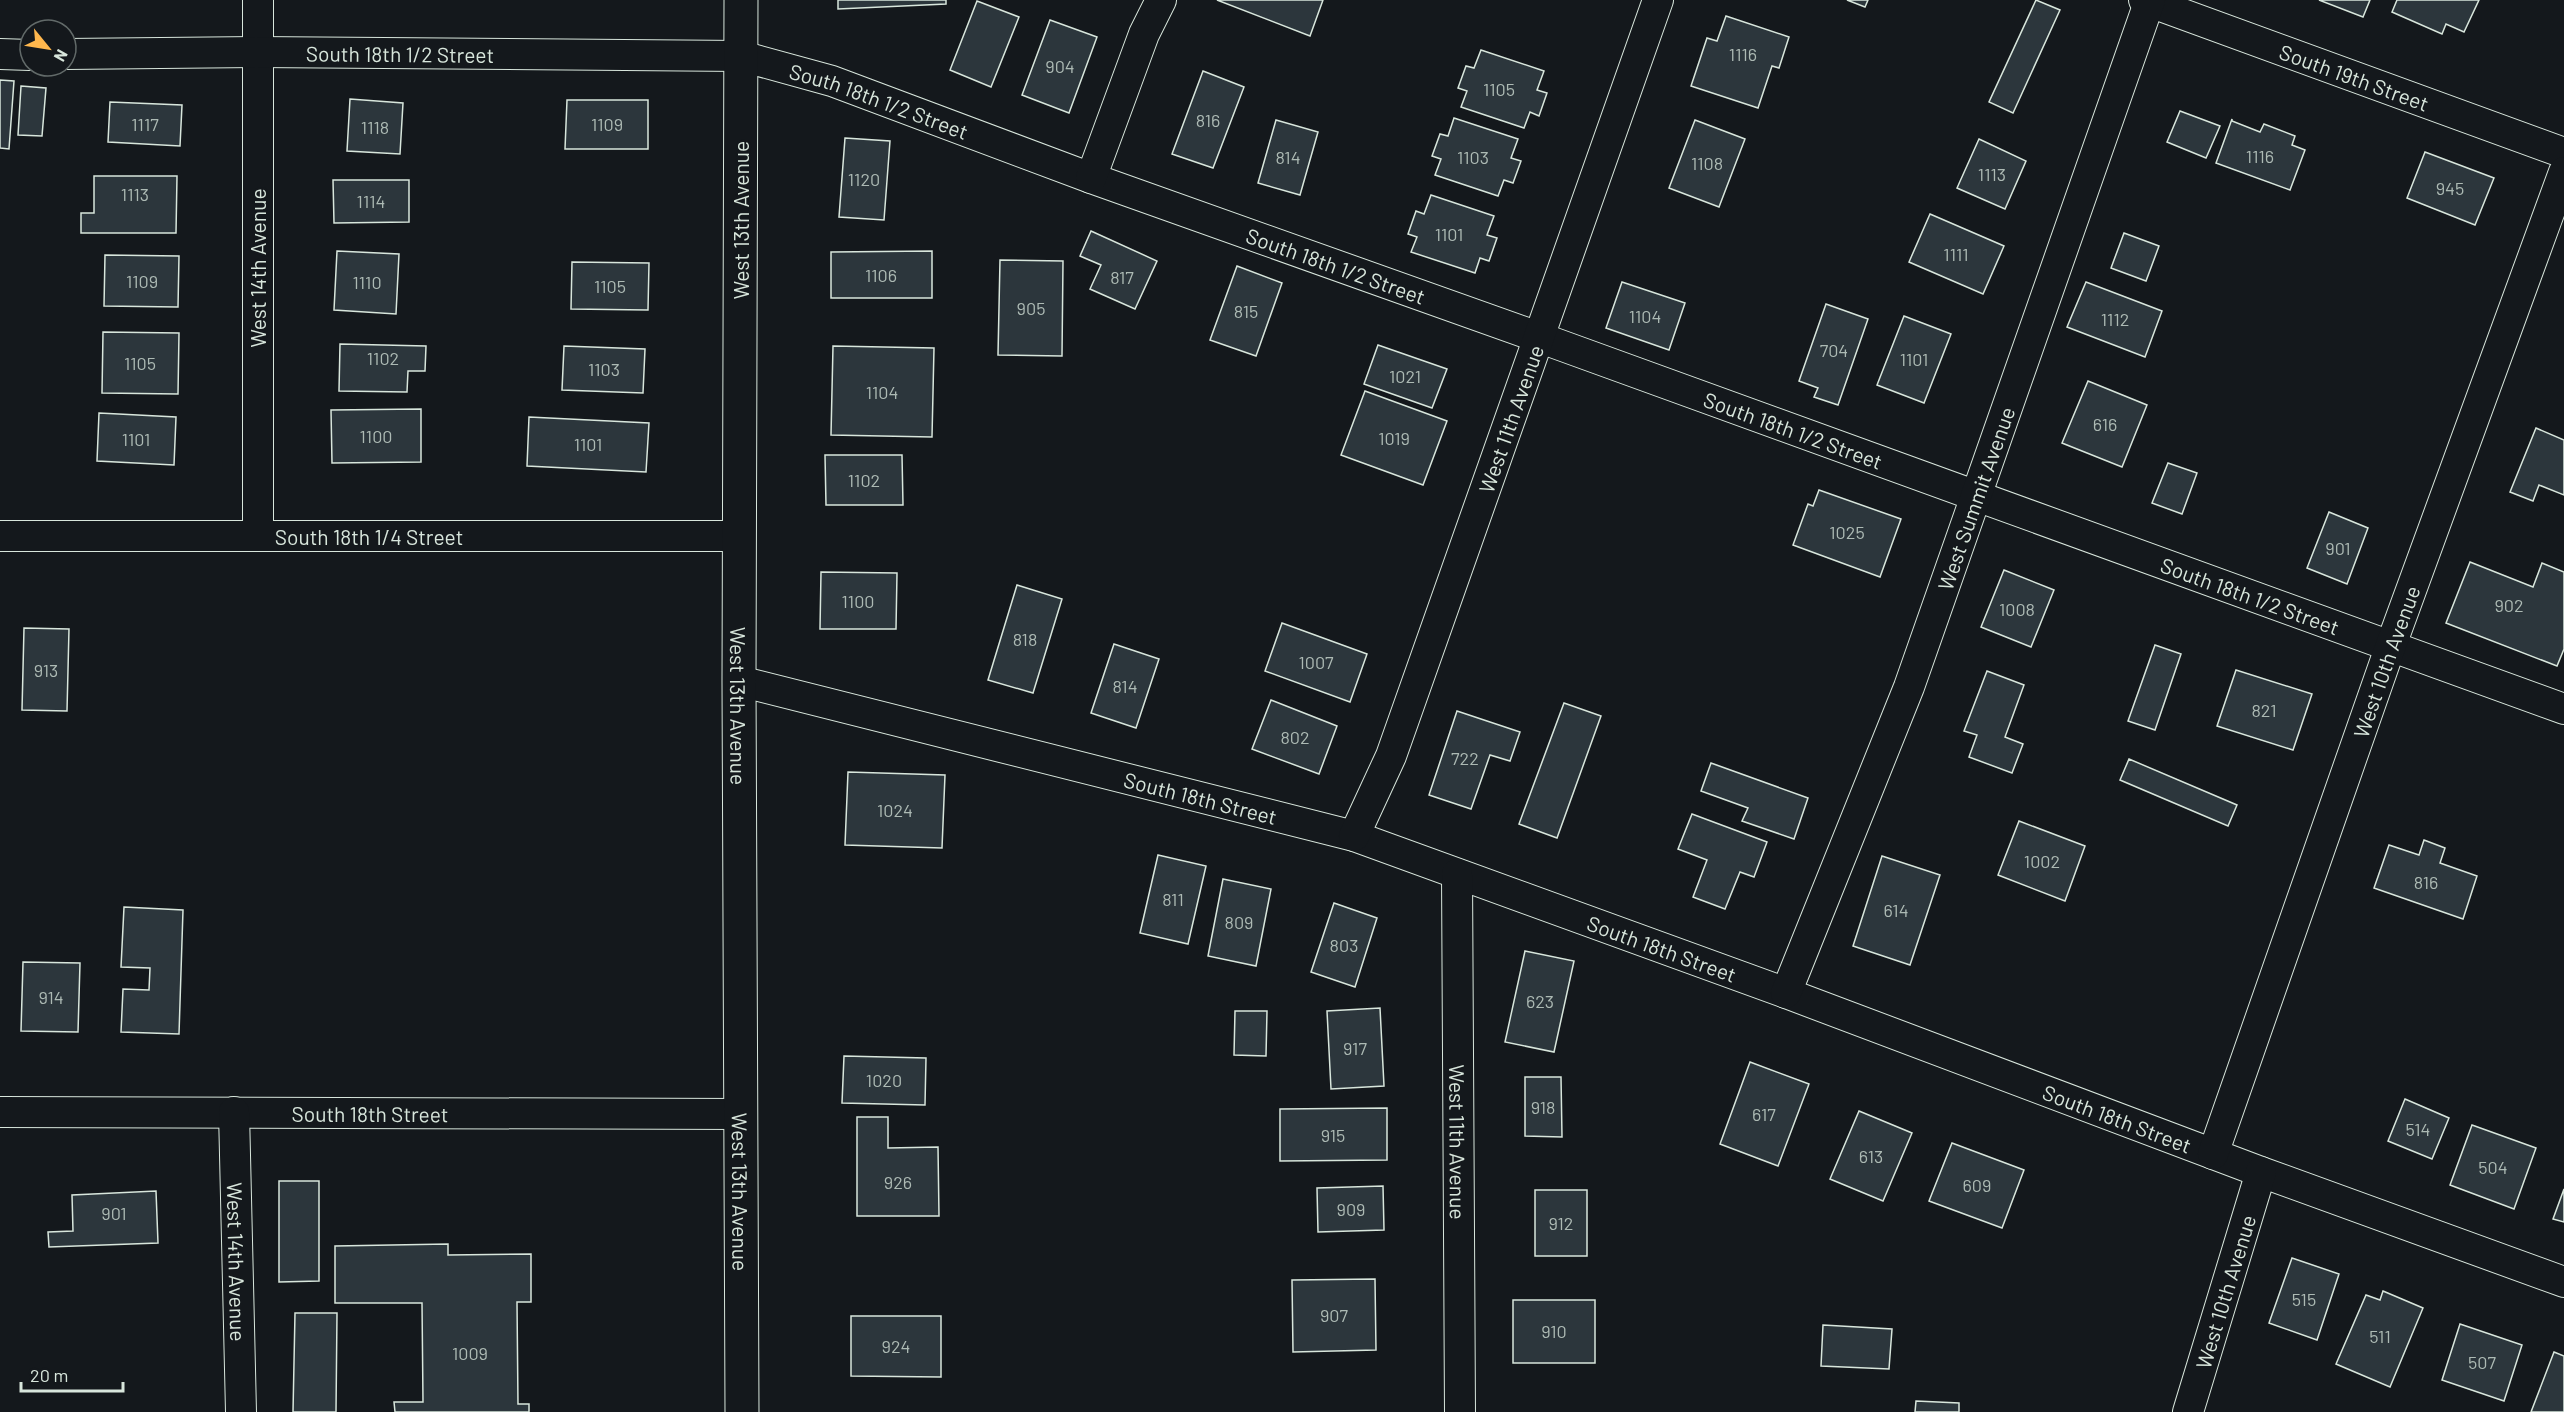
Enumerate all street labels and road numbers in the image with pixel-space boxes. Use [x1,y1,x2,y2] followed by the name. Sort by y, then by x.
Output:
[2276,38,2433,115] street label: South 19th Street
[306,40,494,66] street label: South 18th 1/2 Street
[787,57,972,143] street label: South 18th 1/2 Street
[728,141,753,299] street label: West 13th Avenue
[245,188,270,348] street label: West 14th Avenue
[1243,222,1429,308] street label: South 18th 1/2 Street
[1473,341,1548,496] street label: West 11th Avenue
[1701,386,1886,473] street label: South 18th 1/2 Street
[1932,403,2019,593] street label: West Summit Avenue
[275,524,463,549] street label: South 18th 1/4 Street
[2157,551,2343,639] street label: South 18th 1/2 Street
[2347,582,2424,741] street label: West 10th Avenue
[726,627,752,785] street label: West 13th Avenue
[1121,766,1280,829] street label: South 18th Street
[1584,909,1740,987] street label: South 18th Street
[1446,1064,1471,1220] street label: West 11th Avenue
[2039,1078,2195,1157] street label: South 18th Street
[291,1100,449,1126] street label: South 18th Street
[728,1113,754,1271] street label: West 13th Avenue
[223,1182,252,1342] street label: West 14th Avenue
[2189,1211,2260,1371] street label: West 10th Avenue

